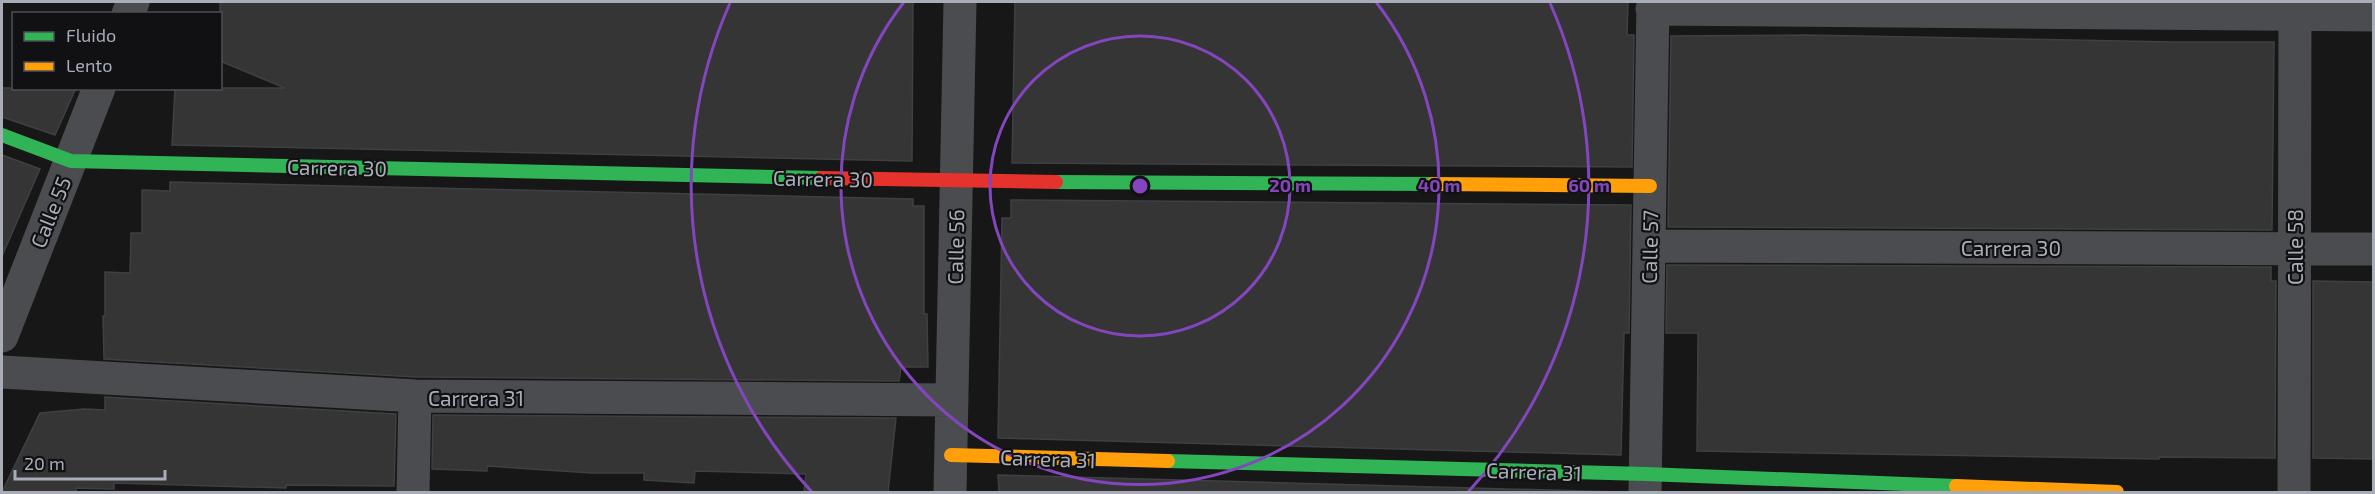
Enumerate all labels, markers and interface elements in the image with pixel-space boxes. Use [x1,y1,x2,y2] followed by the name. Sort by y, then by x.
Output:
[12,12,222,90] legend
[66,24,116,46] text: Fluido
[66,54,112,76] text: Lento
[287,154,387,180] street label: Carrera 30
[773,165,873,191] street label: Carrera 30
[24,173,76,251] street label: Calle 55
[1269,174,1311,196] text: 20 m
[1418,174,1460,196] text: 40 m
[1568,174,1610,196] text: 60 m
[1130,176,1150,196] centre of rings
[942,209,968,285] street label: Calle 56
[2282,209,2307,285] street label: Calle 58
[1636,210,1662,284] street label: Calle 57
[1961,235,2061,260] street label: Carrera 30
[428,385,524,410] street label: Carrera 31
[15,443,165,481] scale bar
[1000,444,1096,472] street label: Carrera 31
[24,452,65,474] text: 20 m
[1486,457,1582,485] street label: Carrera 31

